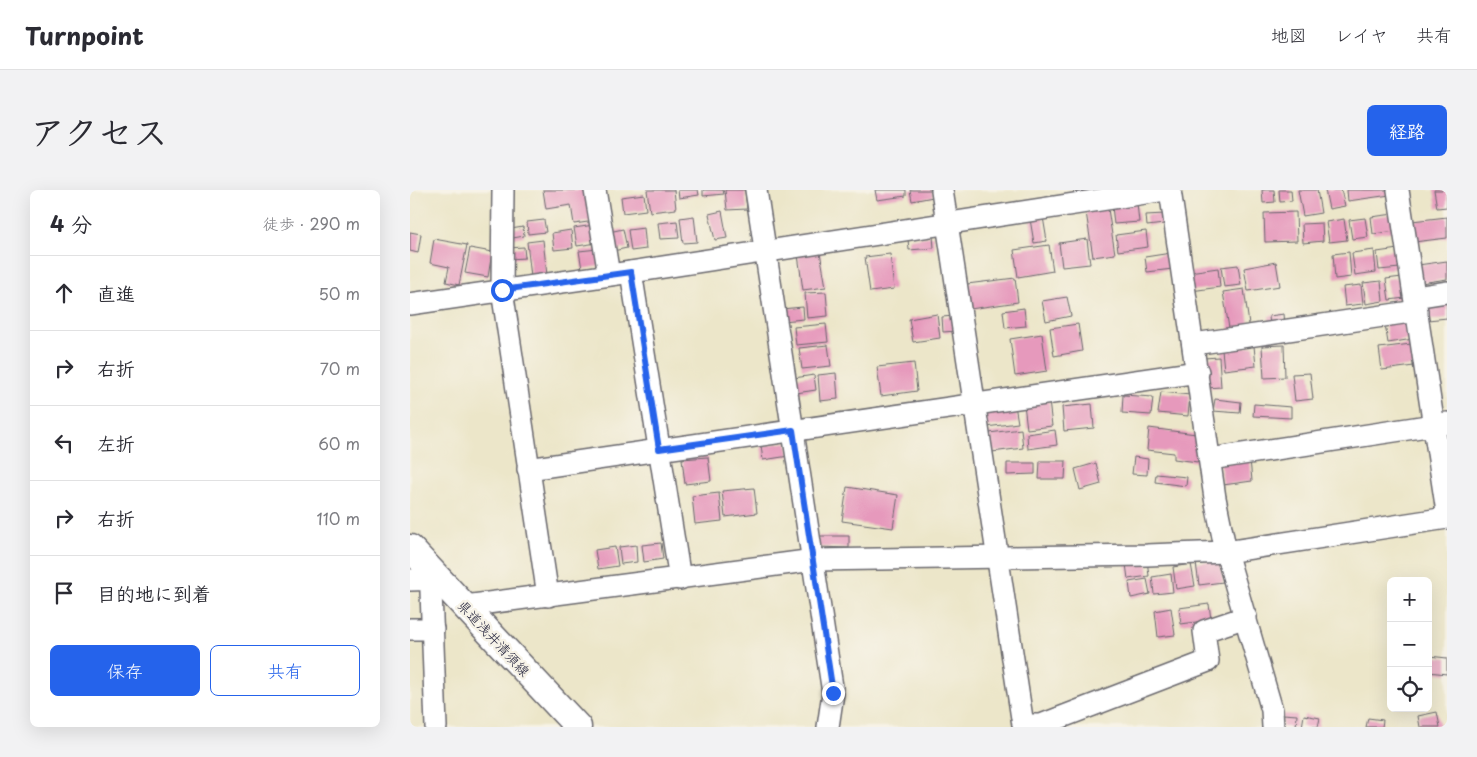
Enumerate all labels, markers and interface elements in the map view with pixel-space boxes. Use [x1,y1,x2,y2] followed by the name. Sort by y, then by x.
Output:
[25,17,144,53] text: Turnpoint
[1271,21,1307,48] text: 地図
[1335,21,1388,48] text: レイヤ
[1416,21,1452,48] text: 共有
[30,104,168,157] text: アクセス
[1367,105,1447,156] button: 経路
[50,207,92,239] text: 4 分
[263,211,360,235] text: 徒歩 · 290 m
[50,279,78,307] icon: ahead
[97,279,135,307] text: 直進
[491,279,514,302] route start
[319,281,360,305] text: 50 m
[50,354,78,382] icon: right
[97,354,135,382] text: 右折
[320,356,360,380] text: 70 m
[50,429,78,457] icon: left
[97,429,135,457] text: 左折
[318,431,360,455] text: 60 m
[50,504,78,532] icon: right
[97,504,135,532] text: 右折
[317,506,360,530] text: 110 m
[1387,577,1432,712] map controls
[1387,577,1432,622] button: +
[50,579,78,607] icon: arrive
[97,579,211,607] text: 目的地に到着
[453,595,535,681] street label: 県道浅井清須線
[1387,622,1432,667] button: −
[50,645,200,696] button: 保存
[210,645,360,696] button: 共有
[1387,667,1432,712] button: locate
[822,682,845,705] route end

